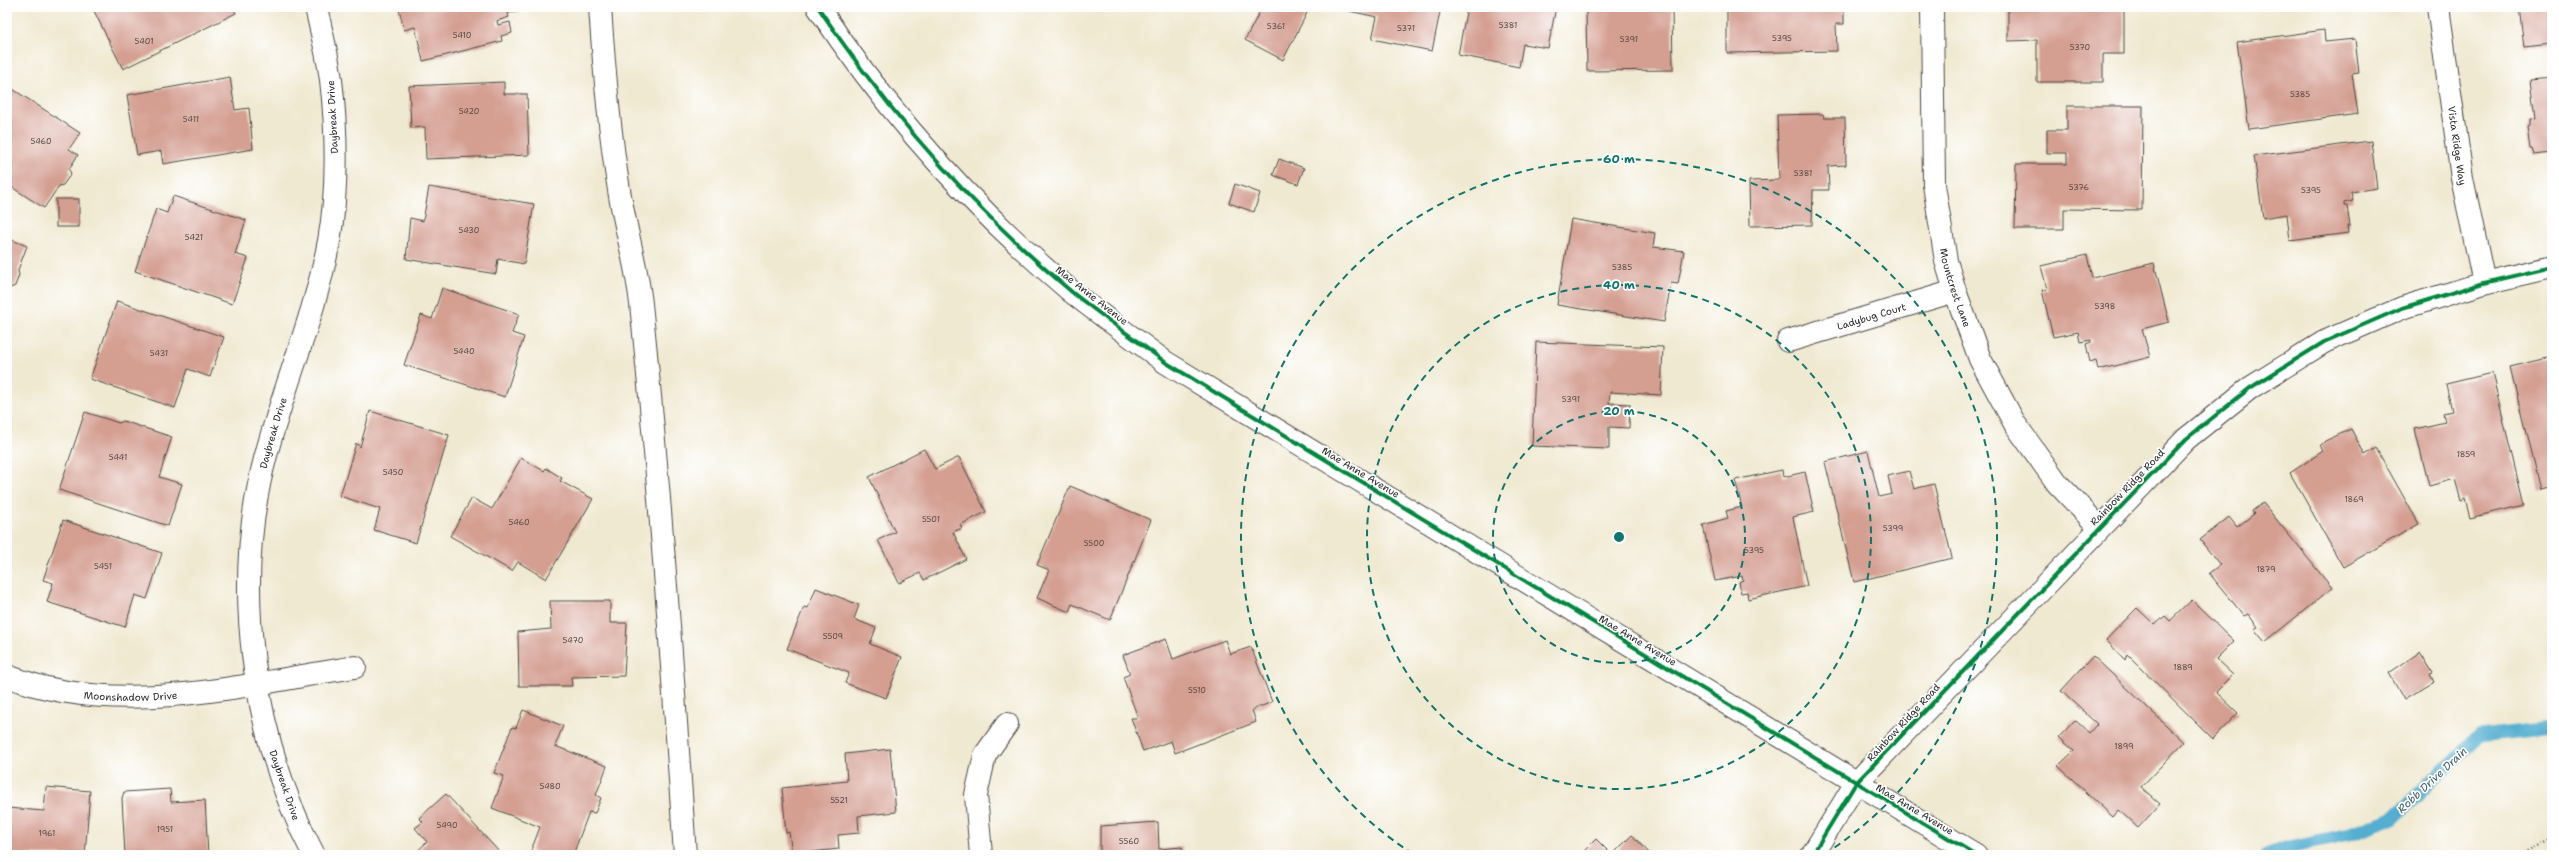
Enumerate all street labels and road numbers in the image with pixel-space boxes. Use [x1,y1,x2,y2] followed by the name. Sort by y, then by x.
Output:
[324,80,341,154] street label: Daybreak Drive
[2445,105,2469,187] street label: Vista Ridge Way
[1937,247,1974,329] street label: Mountcrest Lane
[1053,263,1131,328] street label: Mae Anne Avenue
[1836,300,1907,333] street label: Ladybug Court
[257,395,290,470] street label: Daybreak Drive
[1319,444,1402,501] street label: Mae Anne Avenue
[2087,446,2168,528] street label: Rainbow Ridge Road
[1596,612,1679,669] street label: Mae Anne Avenue
[1864,680,1943,764] street label: Rainbow Ridge Road
[83,688,178,704] street label: Moonshadow Drive
[266,748,303,822] street label: Daybreak Drive
[1873,781,1956,838] street label: Mae Anne Avenue

